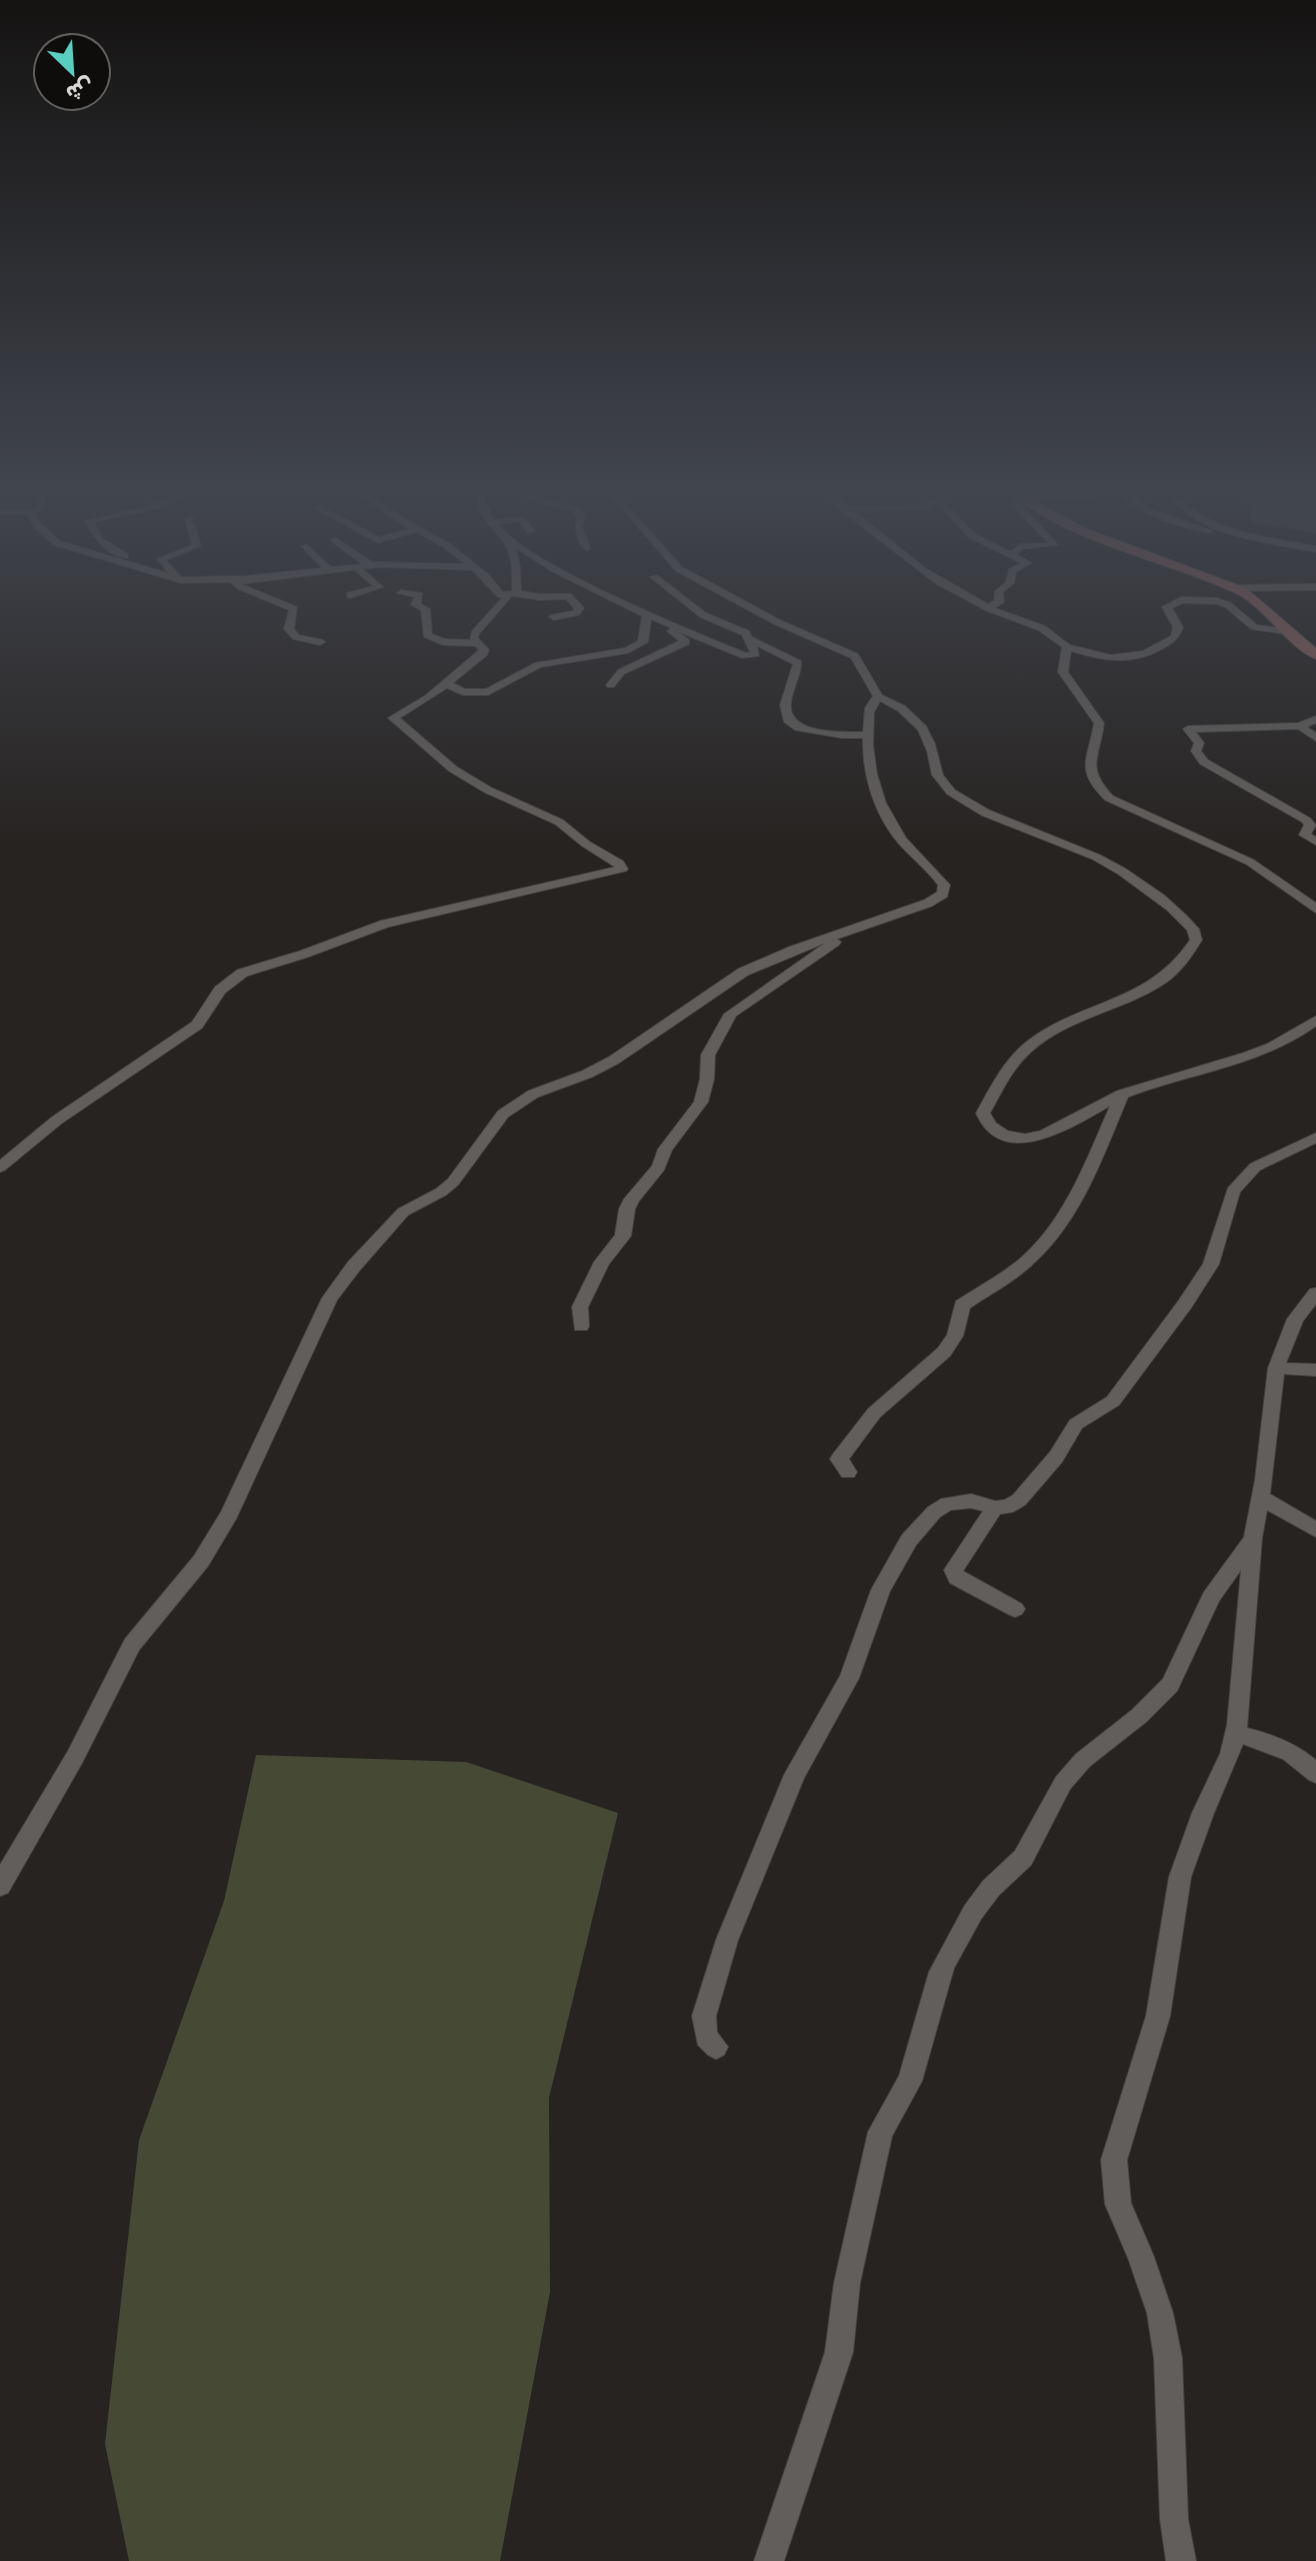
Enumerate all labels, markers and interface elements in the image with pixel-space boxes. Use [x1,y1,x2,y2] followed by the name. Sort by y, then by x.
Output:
[32,32,112,112] north arrow
[62,72,99,108] text: ش

